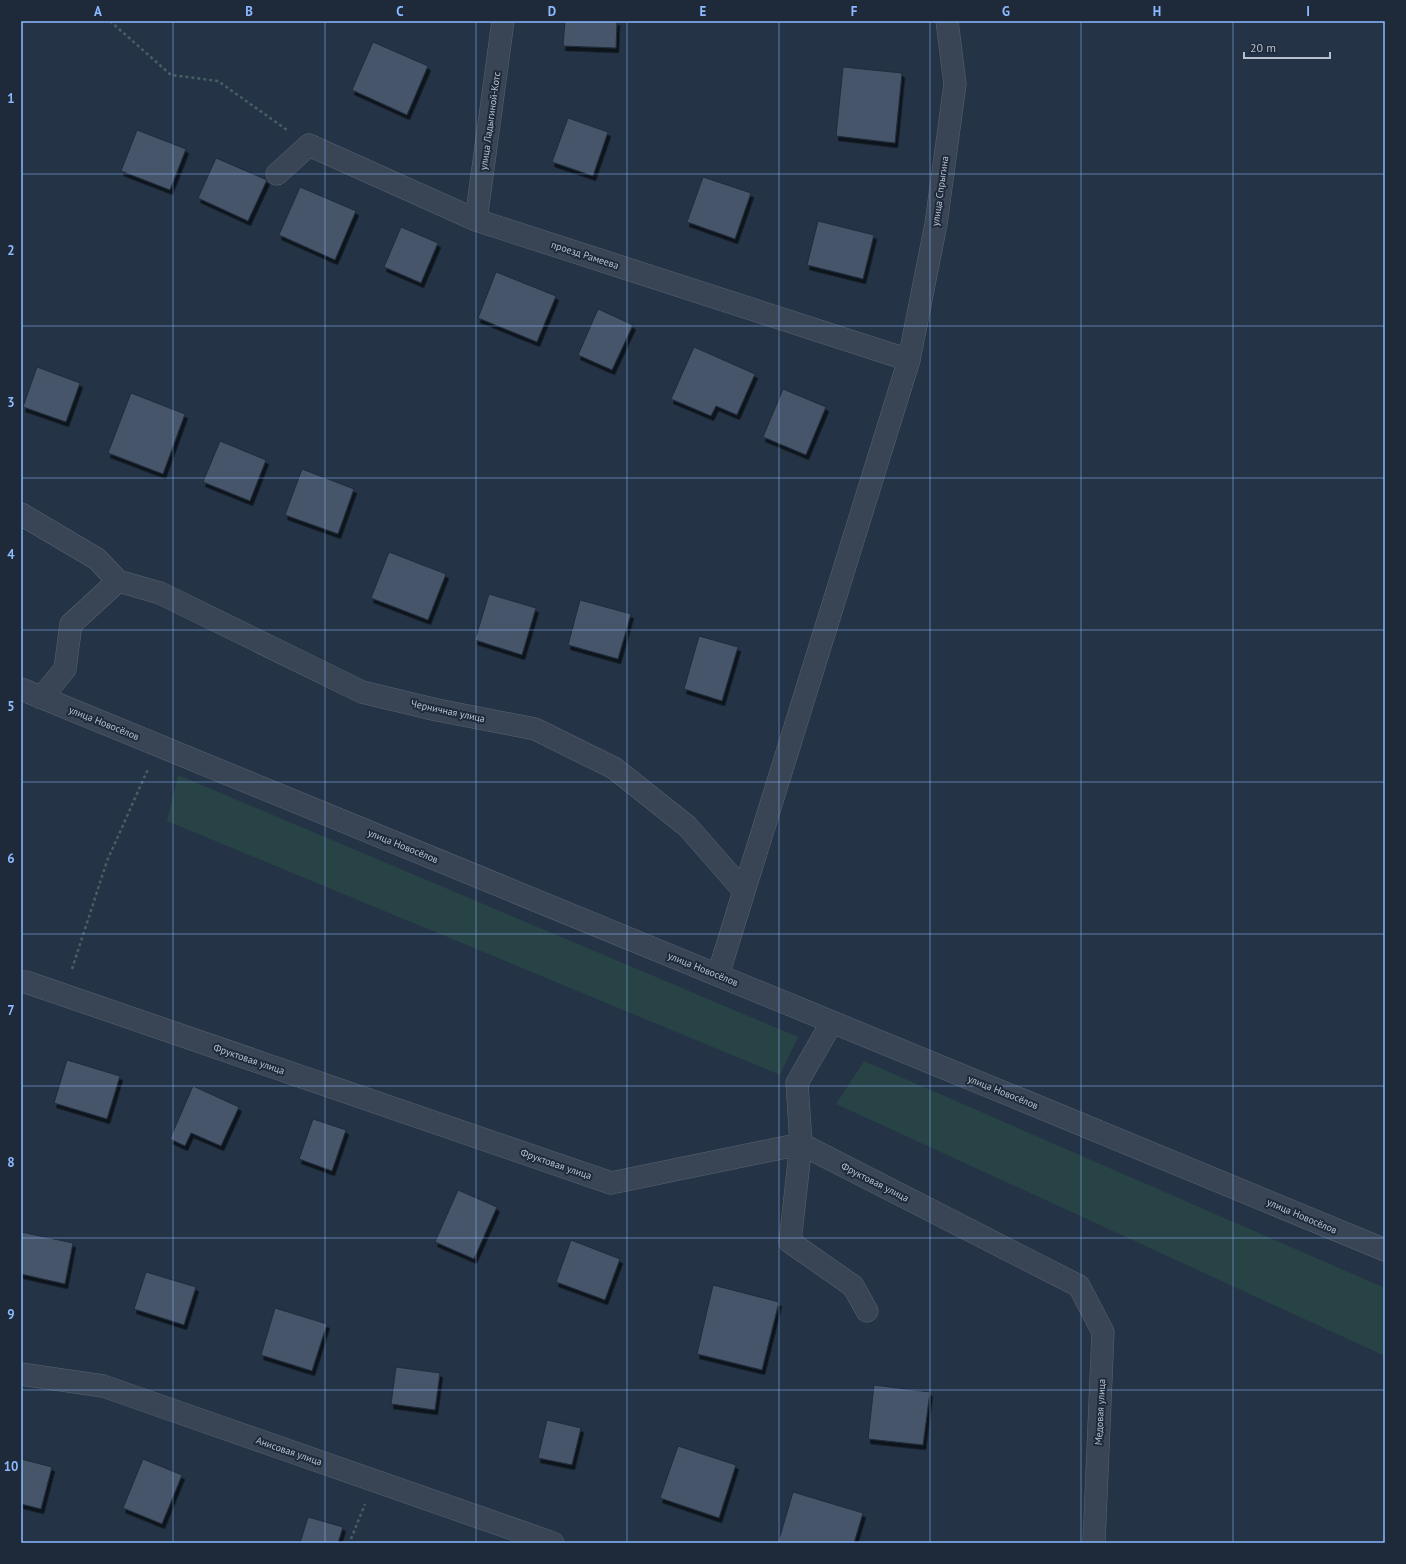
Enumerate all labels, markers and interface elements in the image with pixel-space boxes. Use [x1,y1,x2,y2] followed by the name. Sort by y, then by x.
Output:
[94,3,102,20] text: A
[245,3,253,20] text: B
[396,3,404,20] text: C
[548,3,556,20] text: D
[700,3,707,20] text: E
[851,3,858,20] text: F
[1002,3,1010,20] text: G
[1153,3,1161,20] text: H
[1306,3,1310,20] text: I
[1244,34,1330,60] scale bar
[1250,40,1276,55] text: 20 m
[477,71,503,171] street label: улица Ладыгиной-Котс
[7,90,15,107] text: 1
[929,155,951,227] street label: улица Спрыгина
[550,238,620,272] street label: проезд Рамеева
[7,242,15,259] text: 2
[7,394,15,411] text: 3
[7,546,15,563] text: 4
[410,697,486,725] street label: Черничная улица
[7,698,15,715] text: 5
[67,703,141,743] street label: улица Новосёлов
[366,826,440,866] street label: улица Новосёлов
[7,850,15,867] text: 6
[666,949,740,989] street label: улица Новосёлов
[7,1002,15,1019] text: 7
[212,1041,286,1077] street label: Фруктовая улица
[966,1072,1040,1112] street label: улица Новосёлов
[519,1146,593,1182] street label: Фруктовая улица
[7,1154,15,1171] text: 8
[839,1159,911,1205] street label: Фруктовая улица
[1265,1195,1339,1237] street label: улица Новосёлов
[7,1306,15,1323] text: 9
[1092,1378,1108,1445] street label: Медовая улица
[254,1434,324,1468] street label: Анисовая улица
[4,1458,18,1475] text: 10

